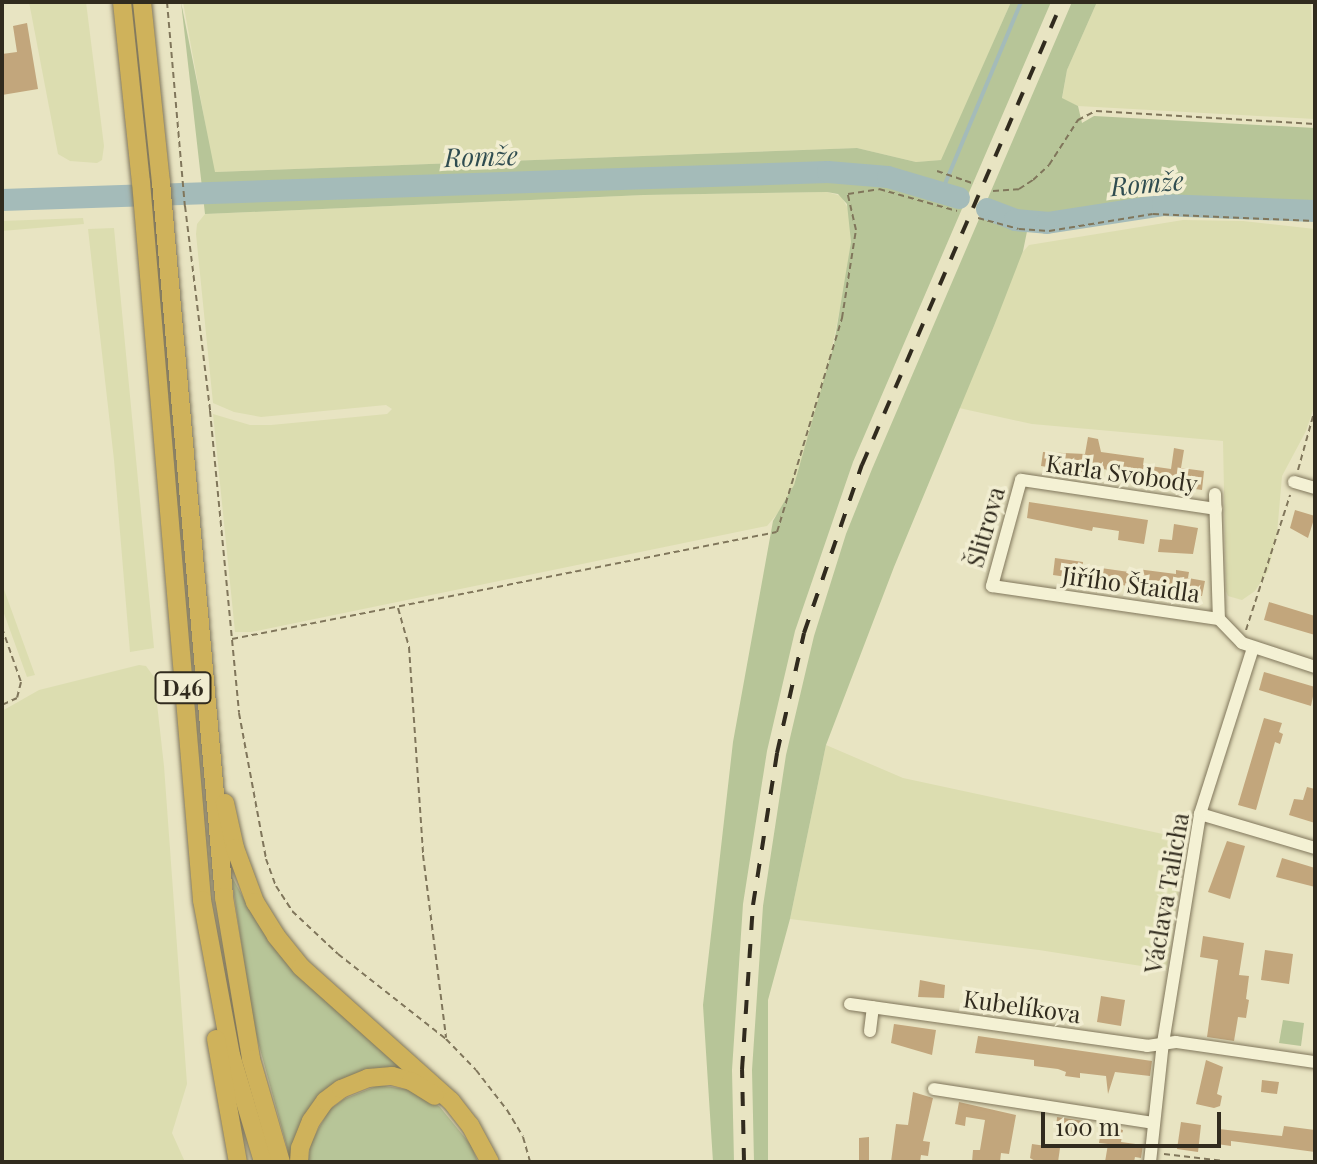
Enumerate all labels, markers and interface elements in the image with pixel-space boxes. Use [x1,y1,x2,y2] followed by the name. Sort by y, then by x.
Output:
[444,139,518,173] water label: Romže
[1109,164,1185,202] water label: Romže
[1044,448,1200,498] street label: Karla Svobody
[960,484,1010,570] street label: Šlitrova
[1060,560,1202,608] street label: Jiřího Štaidla
[153,670,213,706] road number: D46
[1138,810,1194,976] street label: Václava Talicha
[961,984,1083,1028] street label: Kubelíkova
[1045,1096,1225,1146] scale bar
[1055,1110,1120,1142] text: 100 m

